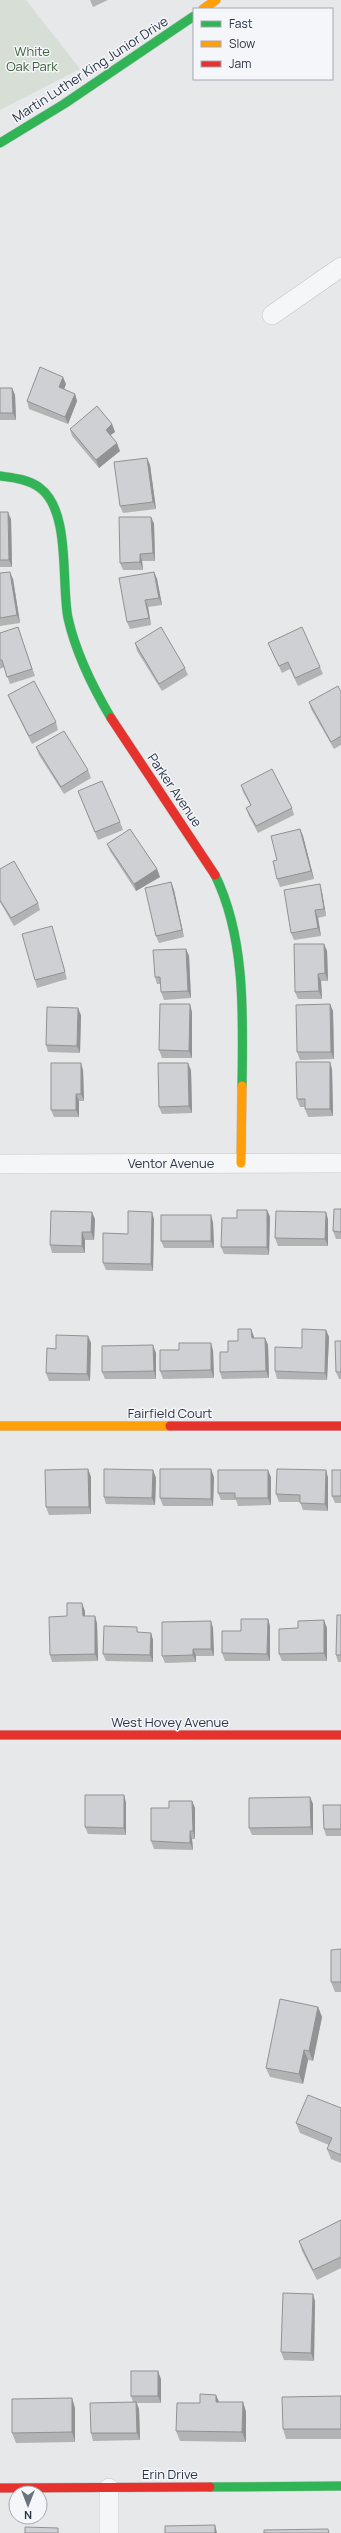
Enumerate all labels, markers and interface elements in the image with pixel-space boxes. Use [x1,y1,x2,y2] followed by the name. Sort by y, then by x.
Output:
[193,8,333,80] legend
[9,12,172,126] street label: Martin Luther King Junior Drive
[229,15,253,32] text: Fast
[229,35,255,52] text: Slow
[6,42,58,75] park label: White Oak Park
[229,55,251,72] text: Jam
[144,750,206,831] street label: Parker Avenue
[128,1154,215,1172] street label: Ventor Avenue
[128,1404,212,1422] street label: Fairfield Court
[111,1713,229,1731] street label: West Hovey Avenue
[142,2465,198,2483] street label: Erin Drive
[8,2485,48,2525] north arrow
[24,2508,32,2523] text: N

